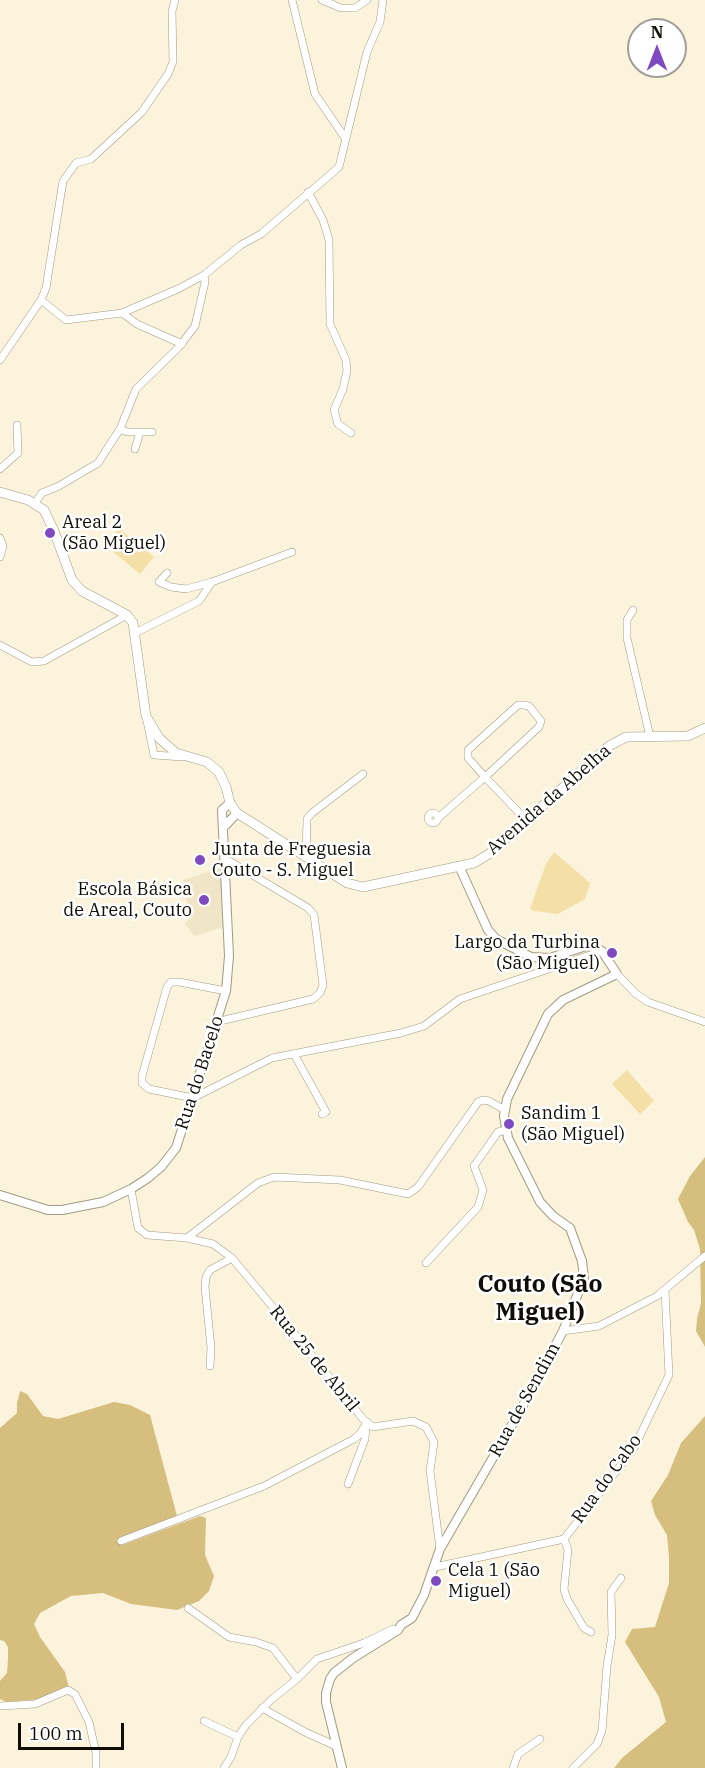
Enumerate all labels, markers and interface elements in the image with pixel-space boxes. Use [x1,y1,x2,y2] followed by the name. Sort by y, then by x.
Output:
[627,18,687,78] north arrow
[651,22,663,42] text: N
[62,512,166,554] place label: Areal 2 (São Miguel)
[43,526,57,540] marker: Areal 2 (São Miguel)
[483,740,615,860] street label: Avenida da Abelha
[212,839,371,882] place label: Junta de Freguesia Couto - S. Miguel
[193,853,207,867] marker: Junta de Freguesia Couto - S. Miguel
[63,879,192,922] place label: Escola Básica de Areal, Couto
[197,893,211,907] marker: Escola Básica de Areal, Couto
[454,932,600,974] place label: Largo da Turbina (São Miguel)
[605,946,619,960] marker: Largo da Turbina (São Miguel)
[171,1013,229,1133] street label: Rua do Bacelo
[521,1103,625,1146] place label: Sandim 1 (São Miguel)
[502,1117,516,1131] marker: Sandim 1 (São Miguel)
[478,1271,602,1327] district label: Couto (São Miguel)
[265,1302,363,1416] street label: Rua 25 de Abril
[485,1339,565,1461] street label: Rua de Sendim
[568,1430,646,1528] street label: Rua do Cabo
[448,1560,540,1602] place label: Cela 1 (São Miguel)
[429,1574,443,1588] marker: Cela 1 (São Miguel)
[21,1711,128,1749] scale bar
[29,1722,83,1745] text: 100 m

